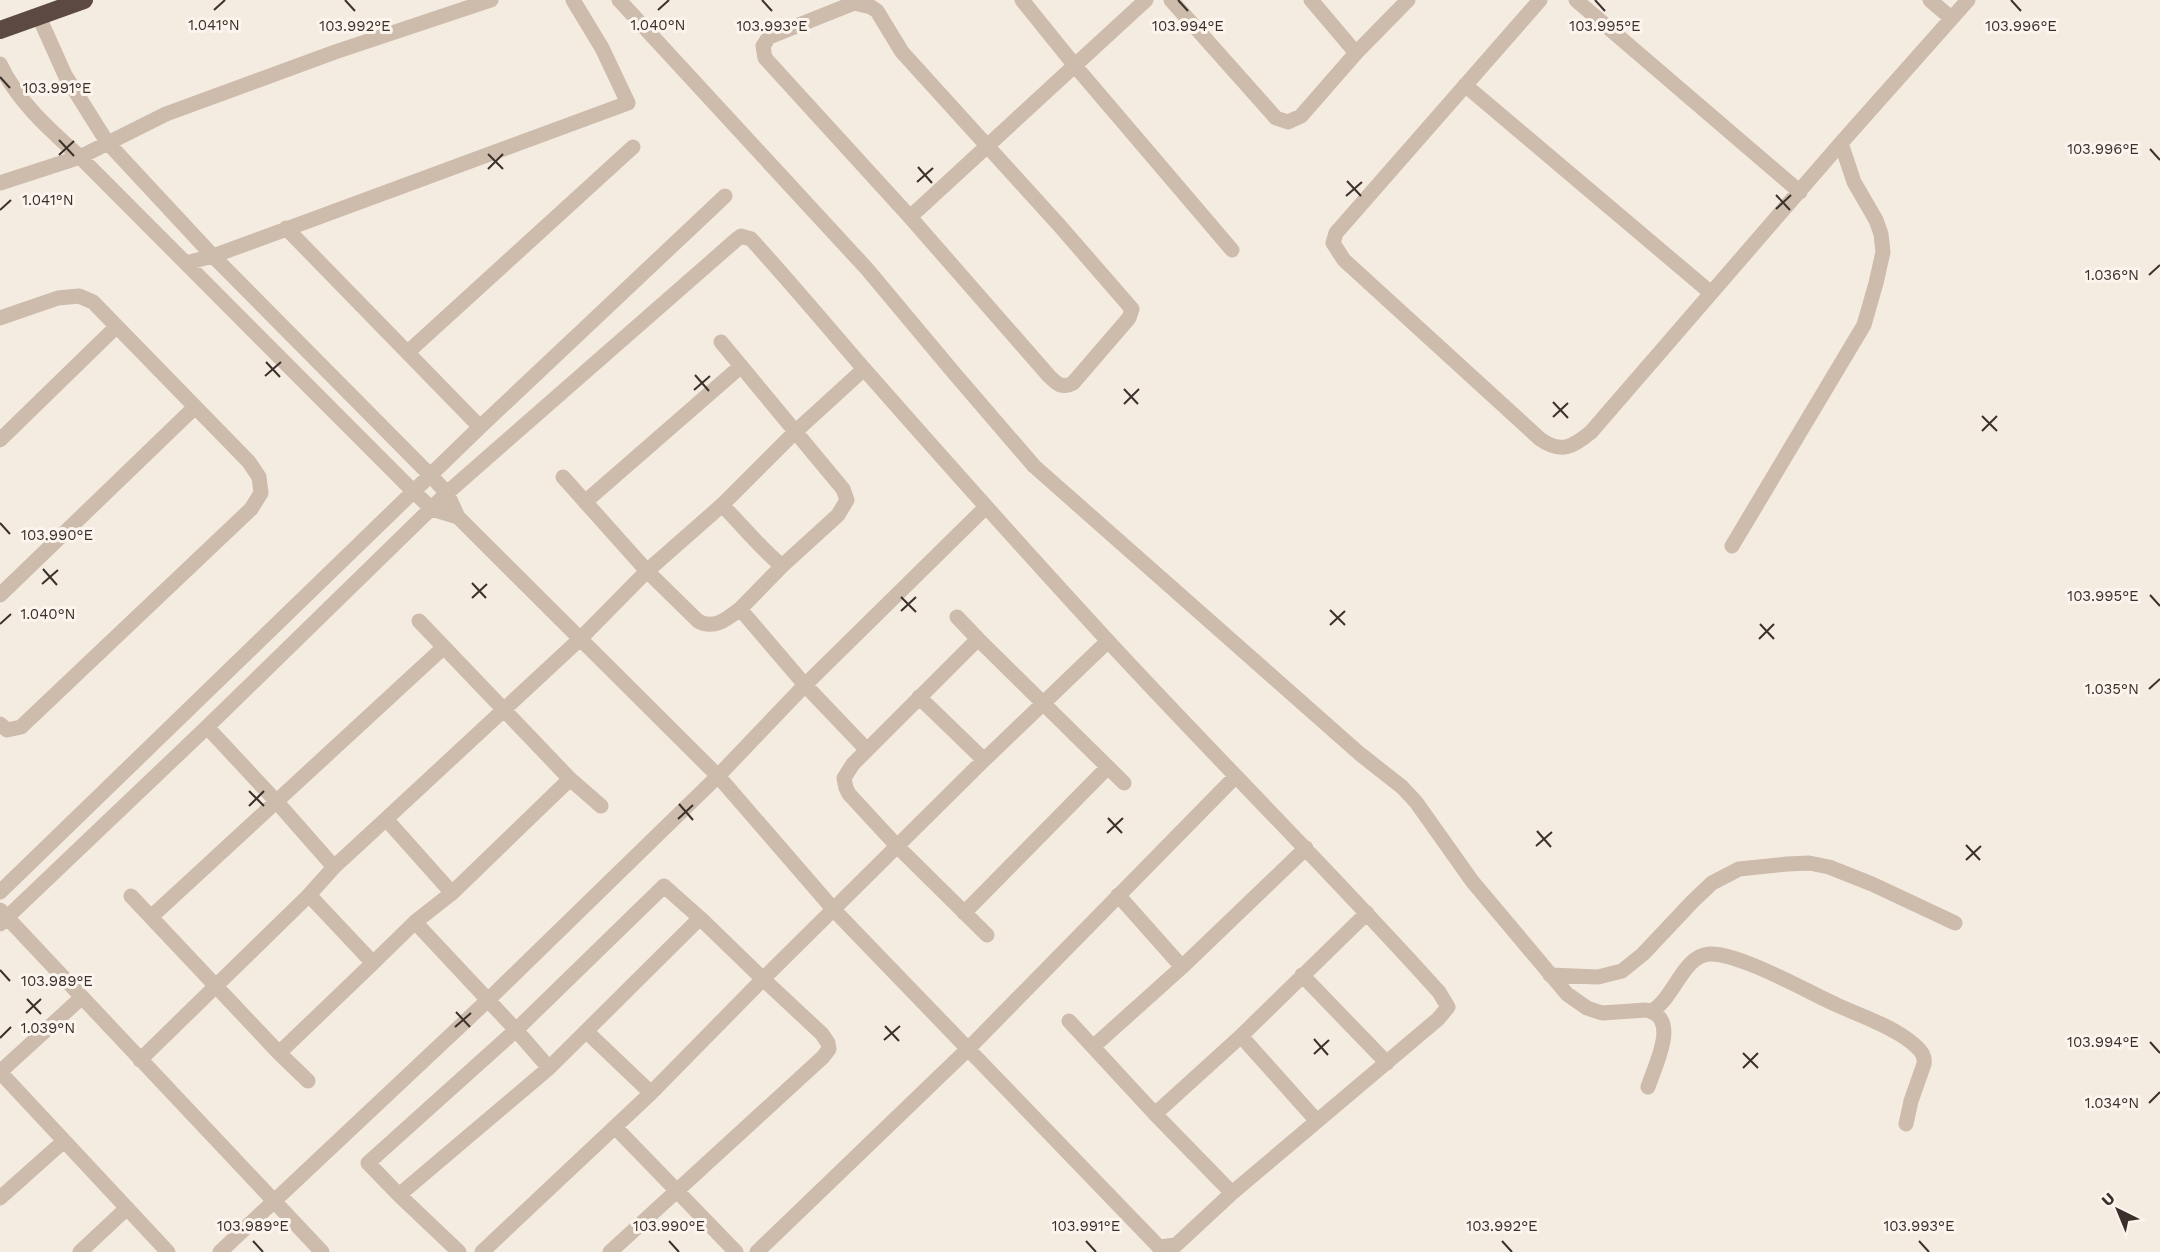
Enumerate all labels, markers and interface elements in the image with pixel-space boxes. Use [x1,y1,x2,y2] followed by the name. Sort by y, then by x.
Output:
[188,16,240,34] text: 1.041°N
[630,16,686,34] text: 1.040°N
[319,17,391,35] text: 103.992°E
[736,17,808,35] text: 103.993°E
[1152,17,1224,35] text: 103.994°E
[1569,17,1641,35] text: 103.995°E
[1985,17,2057,35] text: 103.996°E
[23,79,91,97] text: 103.991°E
[2067,140,2139,158] text: 103.996°E
[22,191,74,209] text: 1.041°N
[2085,266,2139,284] text: 1.036°N
[21,526,93,544] text: 103.990°E
[2067,587,2139,605] text: 103.995°E
[20,605,76,623] text: 1.040°N
[2085,680,2139,698] text: 1.035°N
[21,972,93,990] text: 103.989°E
[21,1019,75,1037] text: 1.039°N
[2067,1033,2139,1051] text: 103.994°E
[2085,1094,2139,1112] text: 1.034°N
[2088,1180,2148,1240] north arrow
[2097,1189,2119,1210] text: U
[217,1217,289,1235] text: 103.989°E
[633,1217,705,1235] text: 103.990°E
[1052,1217,1120,1235] text: 103.991°E
[1466,1217,1538,1235] text: 103.992°E
[1883,1217,1955,1235] text: 103.993°E

